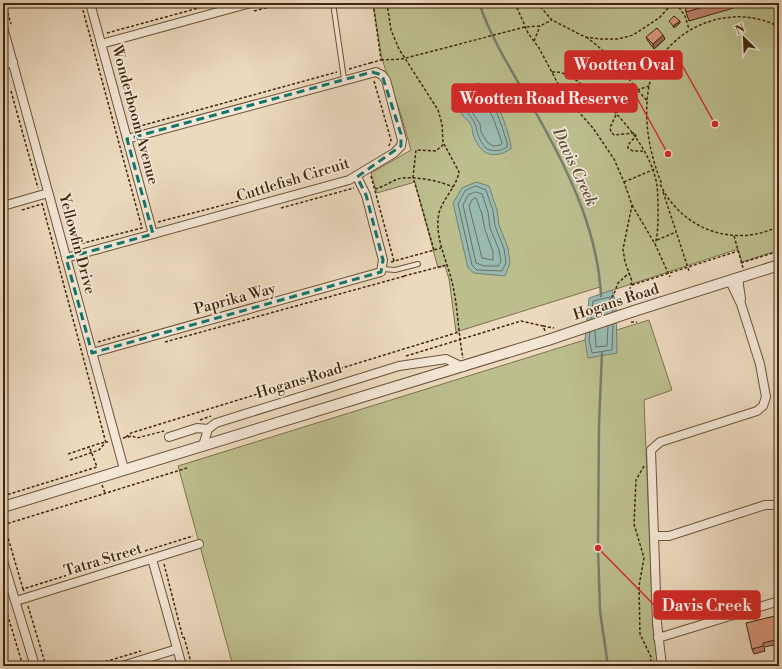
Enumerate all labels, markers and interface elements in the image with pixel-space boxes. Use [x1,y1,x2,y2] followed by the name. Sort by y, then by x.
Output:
[724,18,764,58] north arrow
[734,21,747,38] text: N
[107,42,163,187] street label: Wonderboom Avenue
[565,51,682,79] callout: Wootten Oval
[573,55,675,75] text: Wootten Oval
[452,84,637,112] callout: Wootten Road Reserve
[459,89,629,109] text: Wootten Road Reserve
[548,124,602,209] water label: Davis Creek
[234,154,352,206] street label: Cuttlefish Circuit
[54,191,100,296] street label: Yellowfin Drive
[192,279,279,319] street label: Paprika Way
[571,279,662,325] street label: Hogans Road
[254,359,345,403] street label: Hogans Road
[62,539,145,581] street label: Tatra Street
[654,591,760,619] callout: Davis Creek
[662,596,753,616] text: Davis Creek

